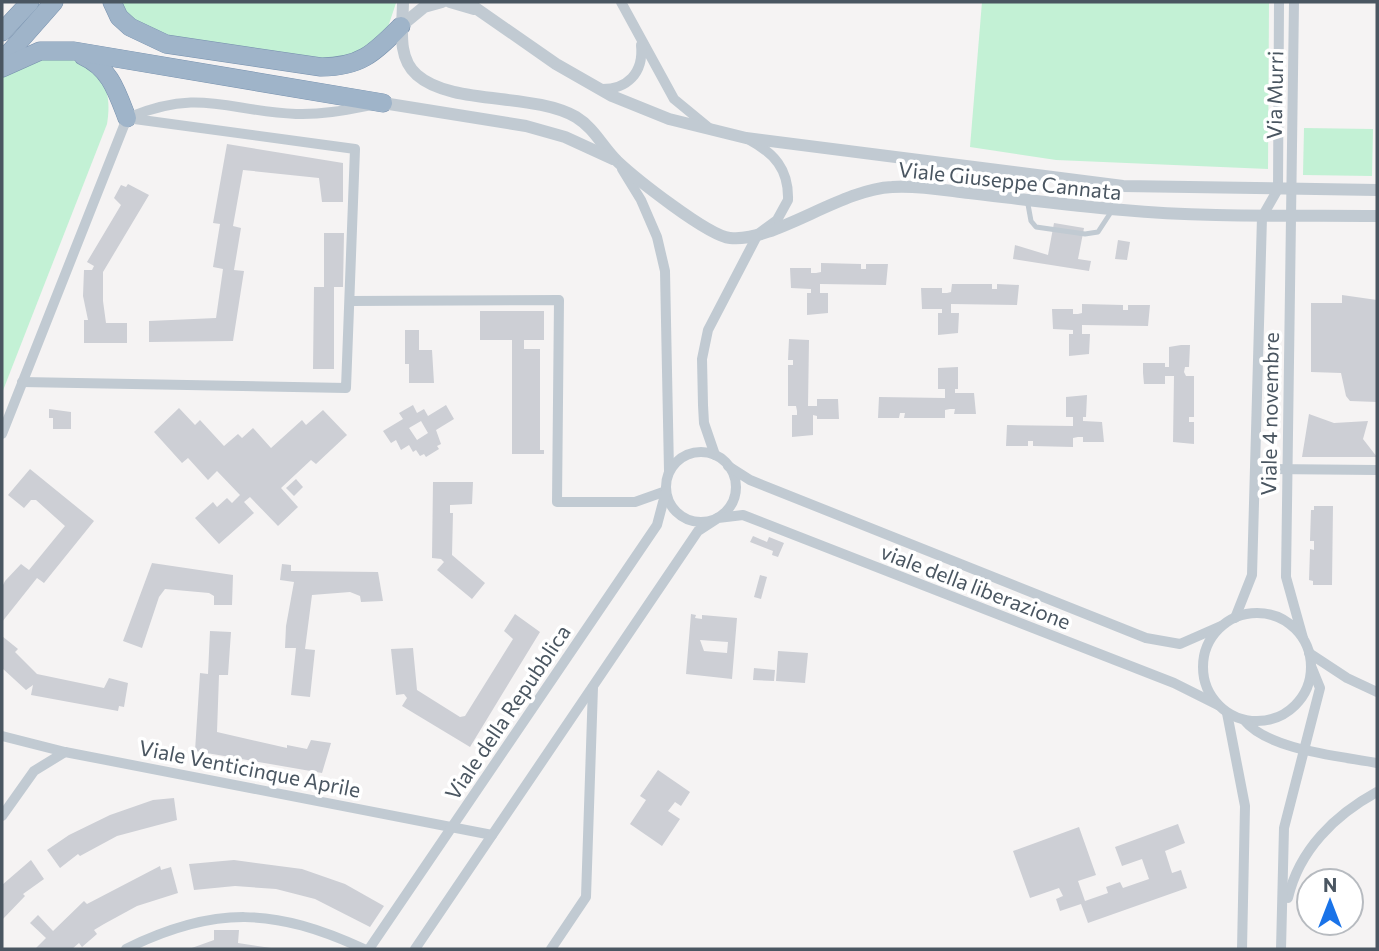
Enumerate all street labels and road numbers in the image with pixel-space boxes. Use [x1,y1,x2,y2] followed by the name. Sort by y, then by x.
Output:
[1261,50,1287,140] street label: Via Murri
[897,156,1123,204] street label: Viale Giuseppe Cannata
[1255,332,1283,496] street label: Viale 4 novembre
[878,538,1074,634] street label: viale della liberazione
[439,620,575,804] street label: Viale della Repubblica
[137,734,363,802] street label: Viale Venticinque Aprile

